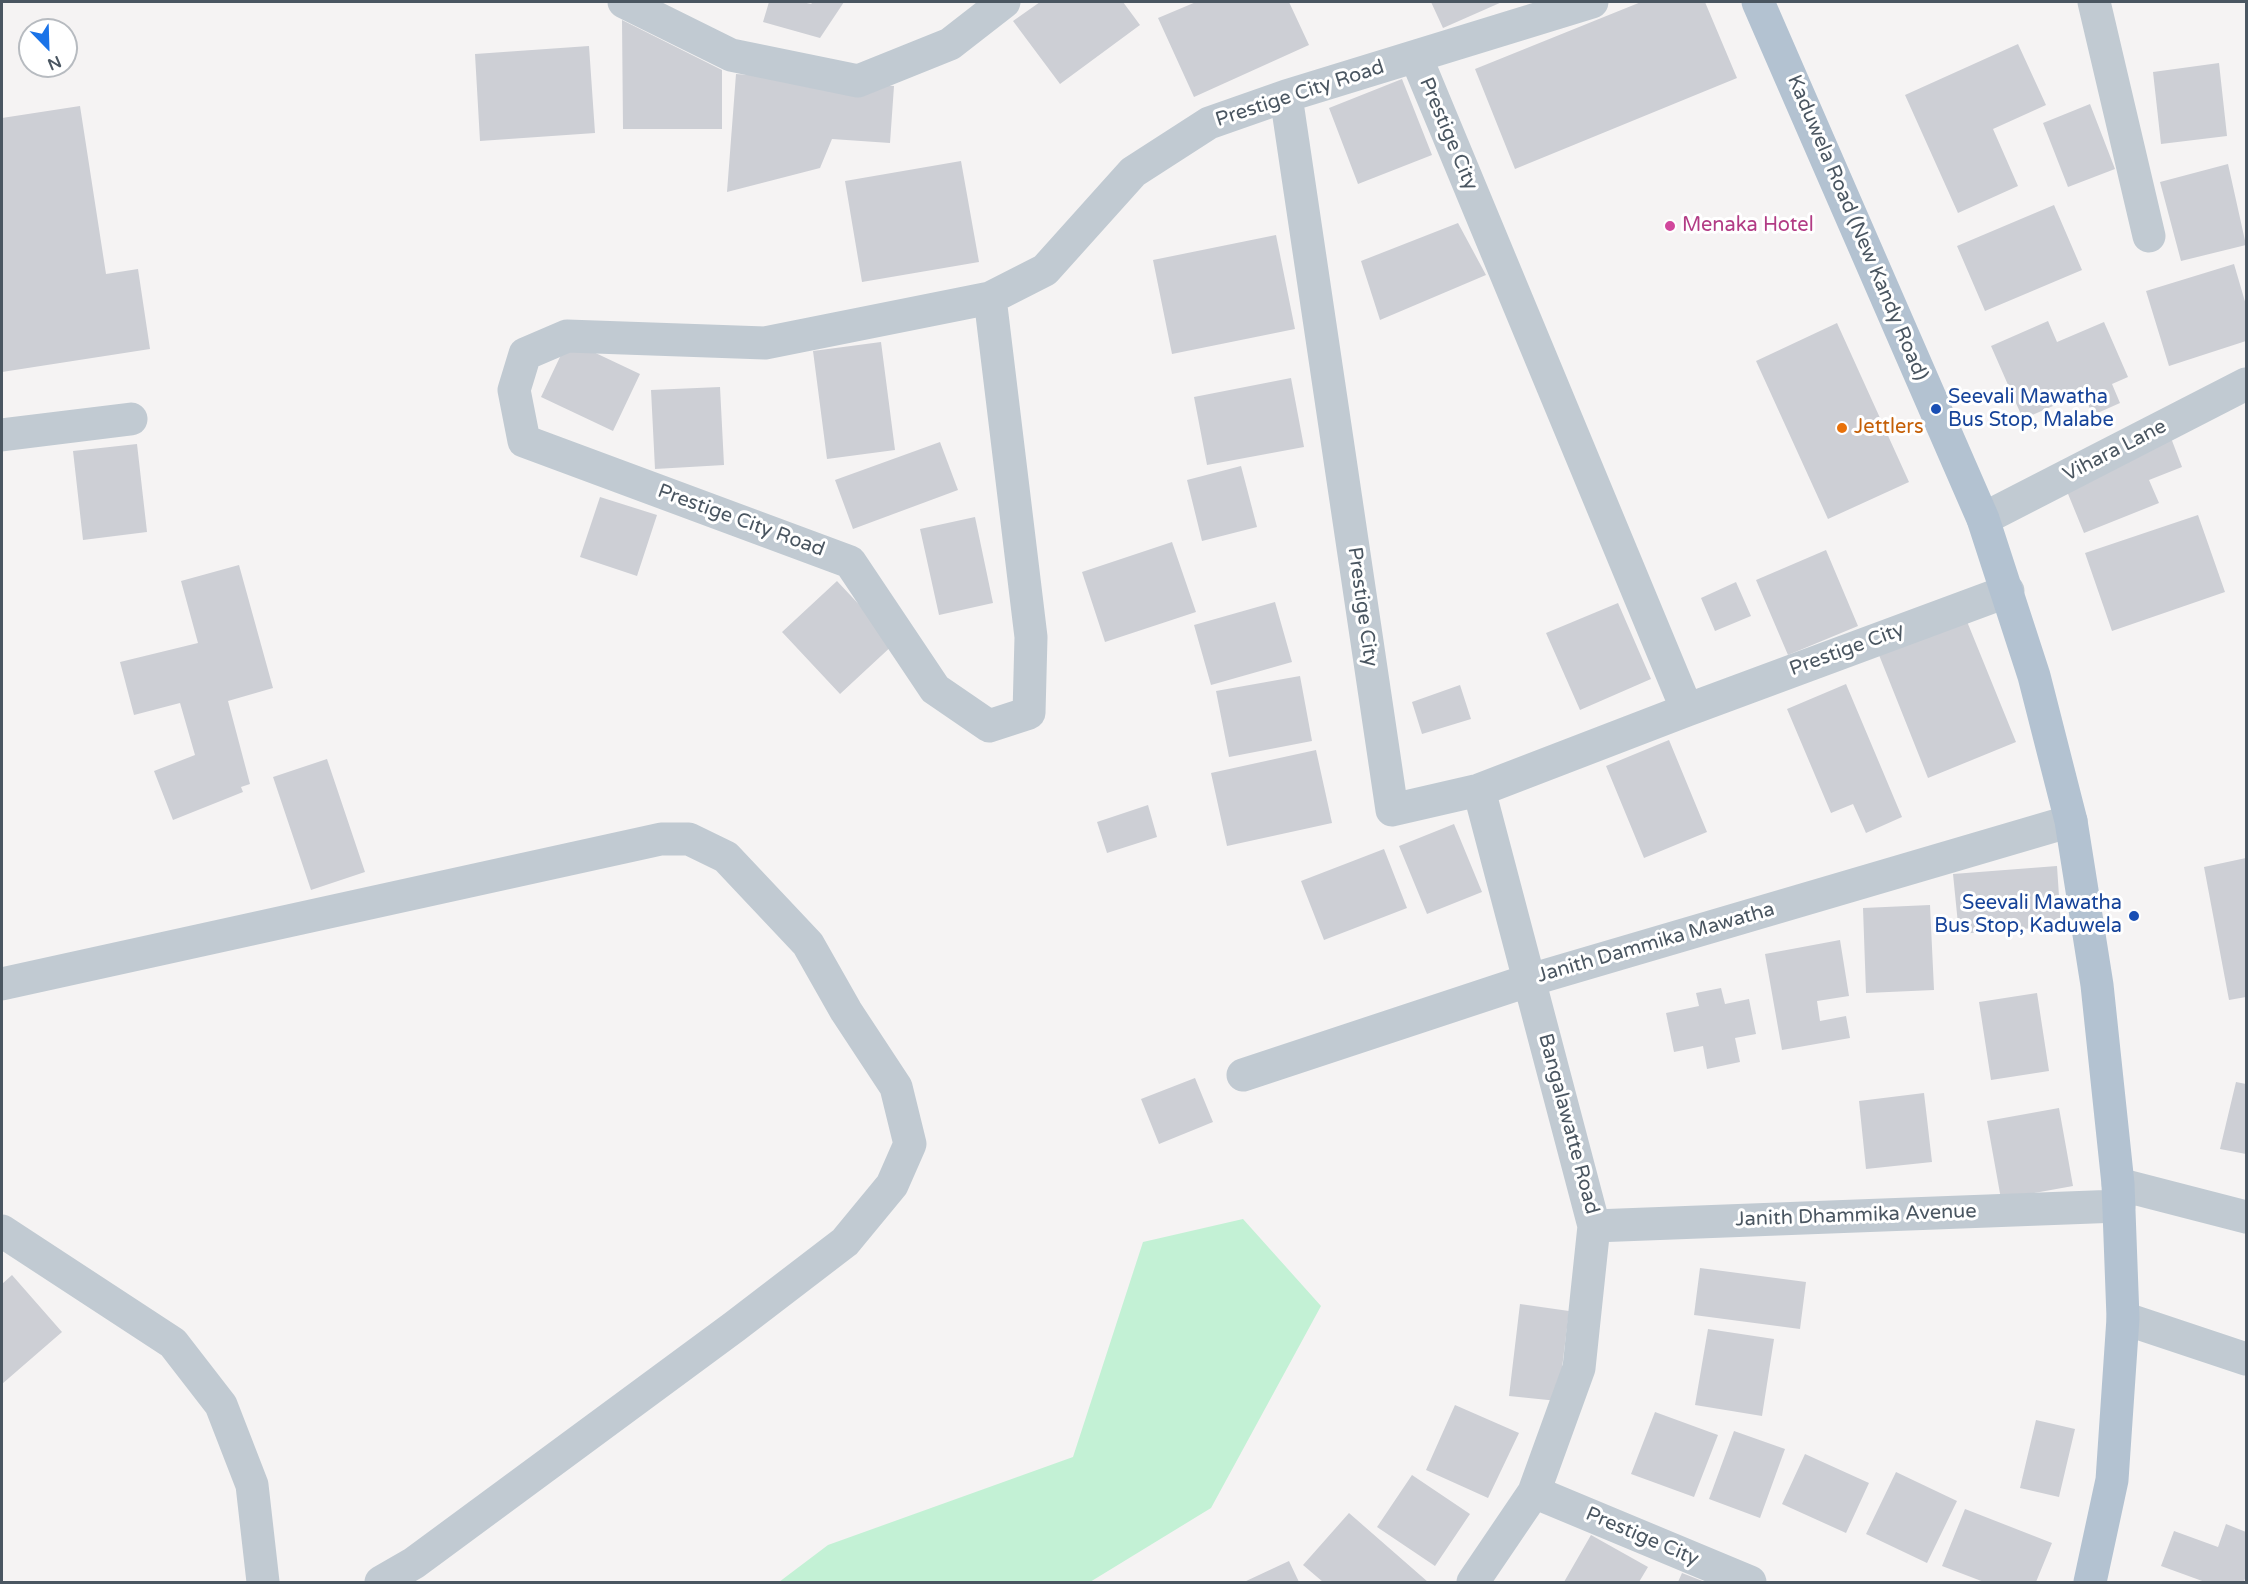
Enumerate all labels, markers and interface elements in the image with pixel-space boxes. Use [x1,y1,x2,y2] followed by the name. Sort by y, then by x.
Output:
[18,18,78,78] north arrow
[44,51,64,74] text: N
[1213,55,1387,133] street label: Prestige City Road
[1782,72,1932,384] street label: Kaduwela Road (New Kandy Road)
[1413,74,1483,194] street label: Prestige City
[1682,214,1814,238] place label: Menaka Hotel
[1663,219,1677,233] marker: Menaka Hotel
[1948,386,2114,433] place label: Seevali Mawatha Bus Stop, Malabe
[1929,402,1943,416] marker: Seevali Mawatha Bus Stop, Malabe
[2059,415,2171,487] street label: Vihara Lane
[1854,416,1923,440] place label: Jettlers
[1835,421,1849,435] marker: Jettlers
[654,480,828,562] street label: Prestige City Road
[1342,546,1382,668] street label: Prestige City
[1786,618,1908,682] street label: Prestige City
[1934,892,2122,939] place label: Seevali Mawatha Bus Stop, Kaduwela
[1535,898,1777,988] street label: Janith Dammika Mawatha
[2127,909,2141,923] marker: Seevali Mawatha Bus Stop, Kaduwela
[1532,1031,1604,1217] street label: Bangalawatte Road
[1735,1200,1977,1232] street label: Janith Dhammika Avenue
[1582,1502,1702,1572] street label: Prestige City

